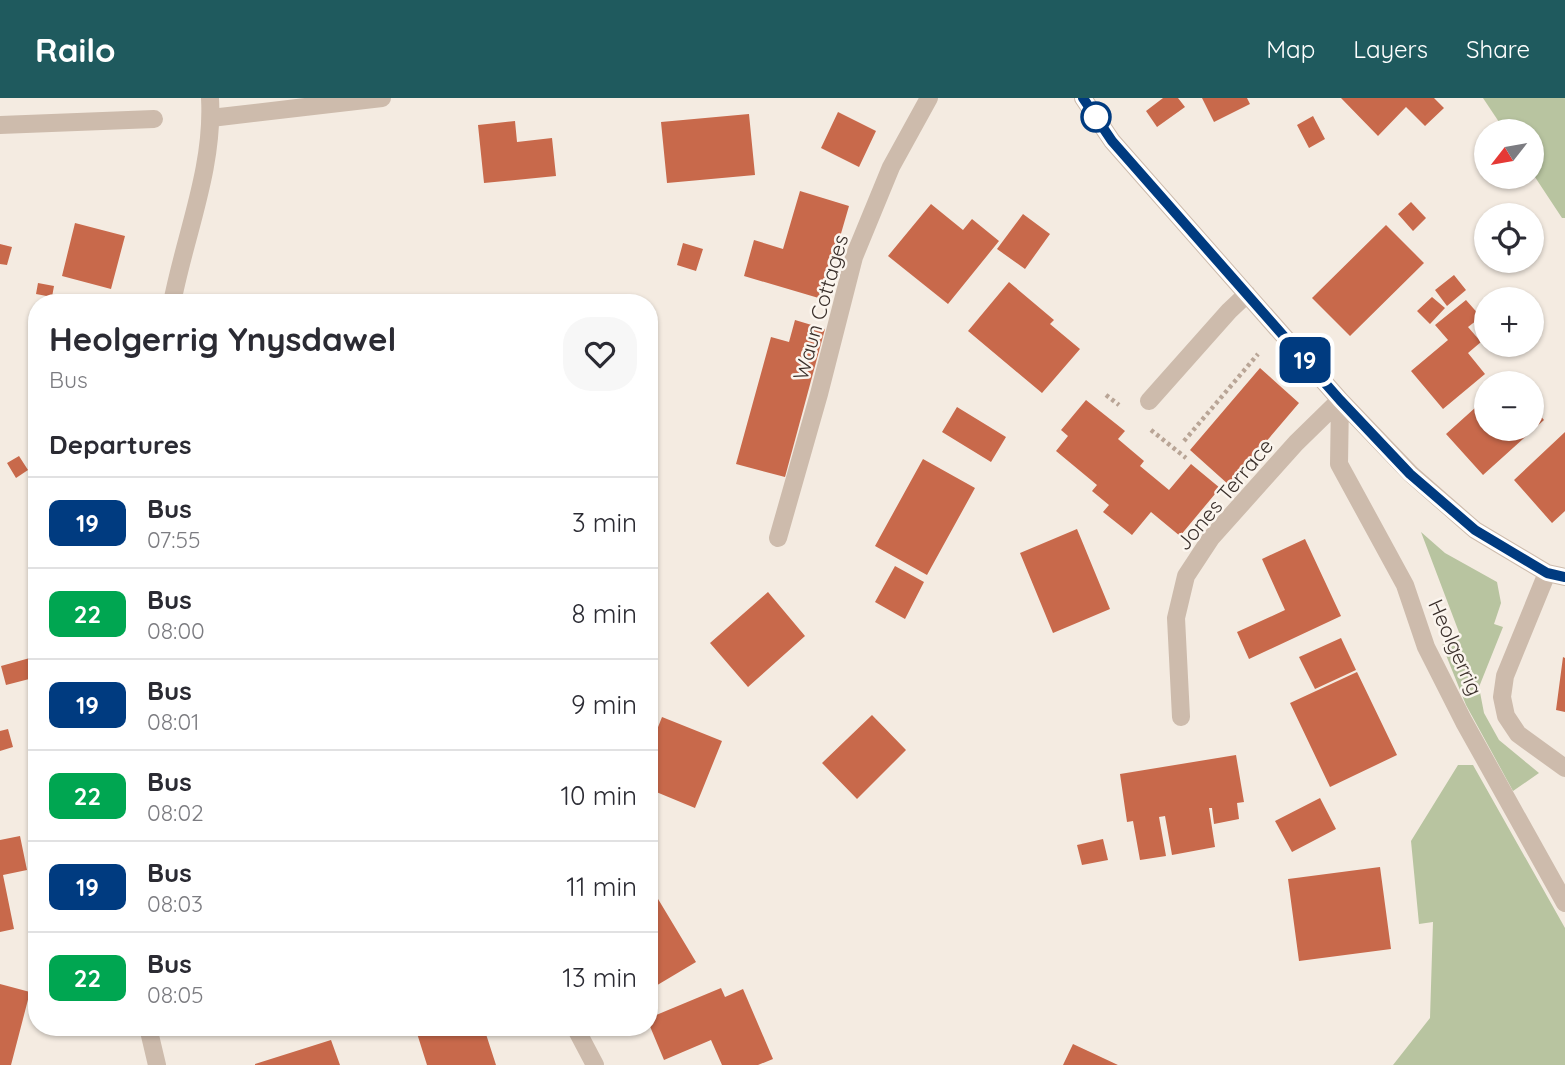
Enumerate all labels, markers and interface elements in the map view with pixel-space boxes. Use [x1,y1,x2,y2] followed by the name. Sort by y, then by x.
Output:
[35,29,116,70] text: Railo
[1266,34,1315,64] text: Map
[1353,34,1428,64] text: Layers
[1466,34,1530,64] text: Share
[1081,102,1111,132] unlabelled marker
[1474,119,1544,189] north arrow
[1474,119,1544,441] map controls
[1474,203,1544,273] button: locate
[787,231,853,383] street label: Waun Cottages
[1474,287,1544,357] button: +
[563,317,637,391] button: heart
[49,318,396,359] text: Heolgerrig Ynysdawel
[1274,337,1336,383] line badge: 19
[1294,345,1316,375] text: 19
[49,365,88,394] text: Bus
[1474,371,1544,441] button: −
[49,428,192,461] text: Departures
[1170,433,1278,555] street label: Jones Terrace
[147,492,192,525] text: Bus
[572,506,637,539] text: 3 min
[76,508,99,538] text: 19
[147,525,201,554] text: 07:55
[147,583,192,616] text: Bus
[1423,595,1489,699] street label: Heolgerrig
[572,597,637,630] text: 8 min
[74,599,101,629] text: 22
[147,616,205,645] text: 08:00
[147,674,192,707] text: Bus
[571,688,637,721] text: 9 min
[76,690,99,720] text: 19
[147,707,200,736] text: 08:01
[147,765,192,798] text: Bus
[561,779,637,812] text: 10 min
[74,781,101,811] text: 22
[147,798,204,827] text: 08:02
[147,856,192,889] text: Bus
[566,870,637,903] text: 11 min
[76,872,99,902] text: 19
[147,889,203,918] text: 08:03
[147,947,192,980] text: Bus
[562,961,637,994] text: 13 min
[74,963,101,993] text: 22
[147,980,204,1009] text: 08:05

